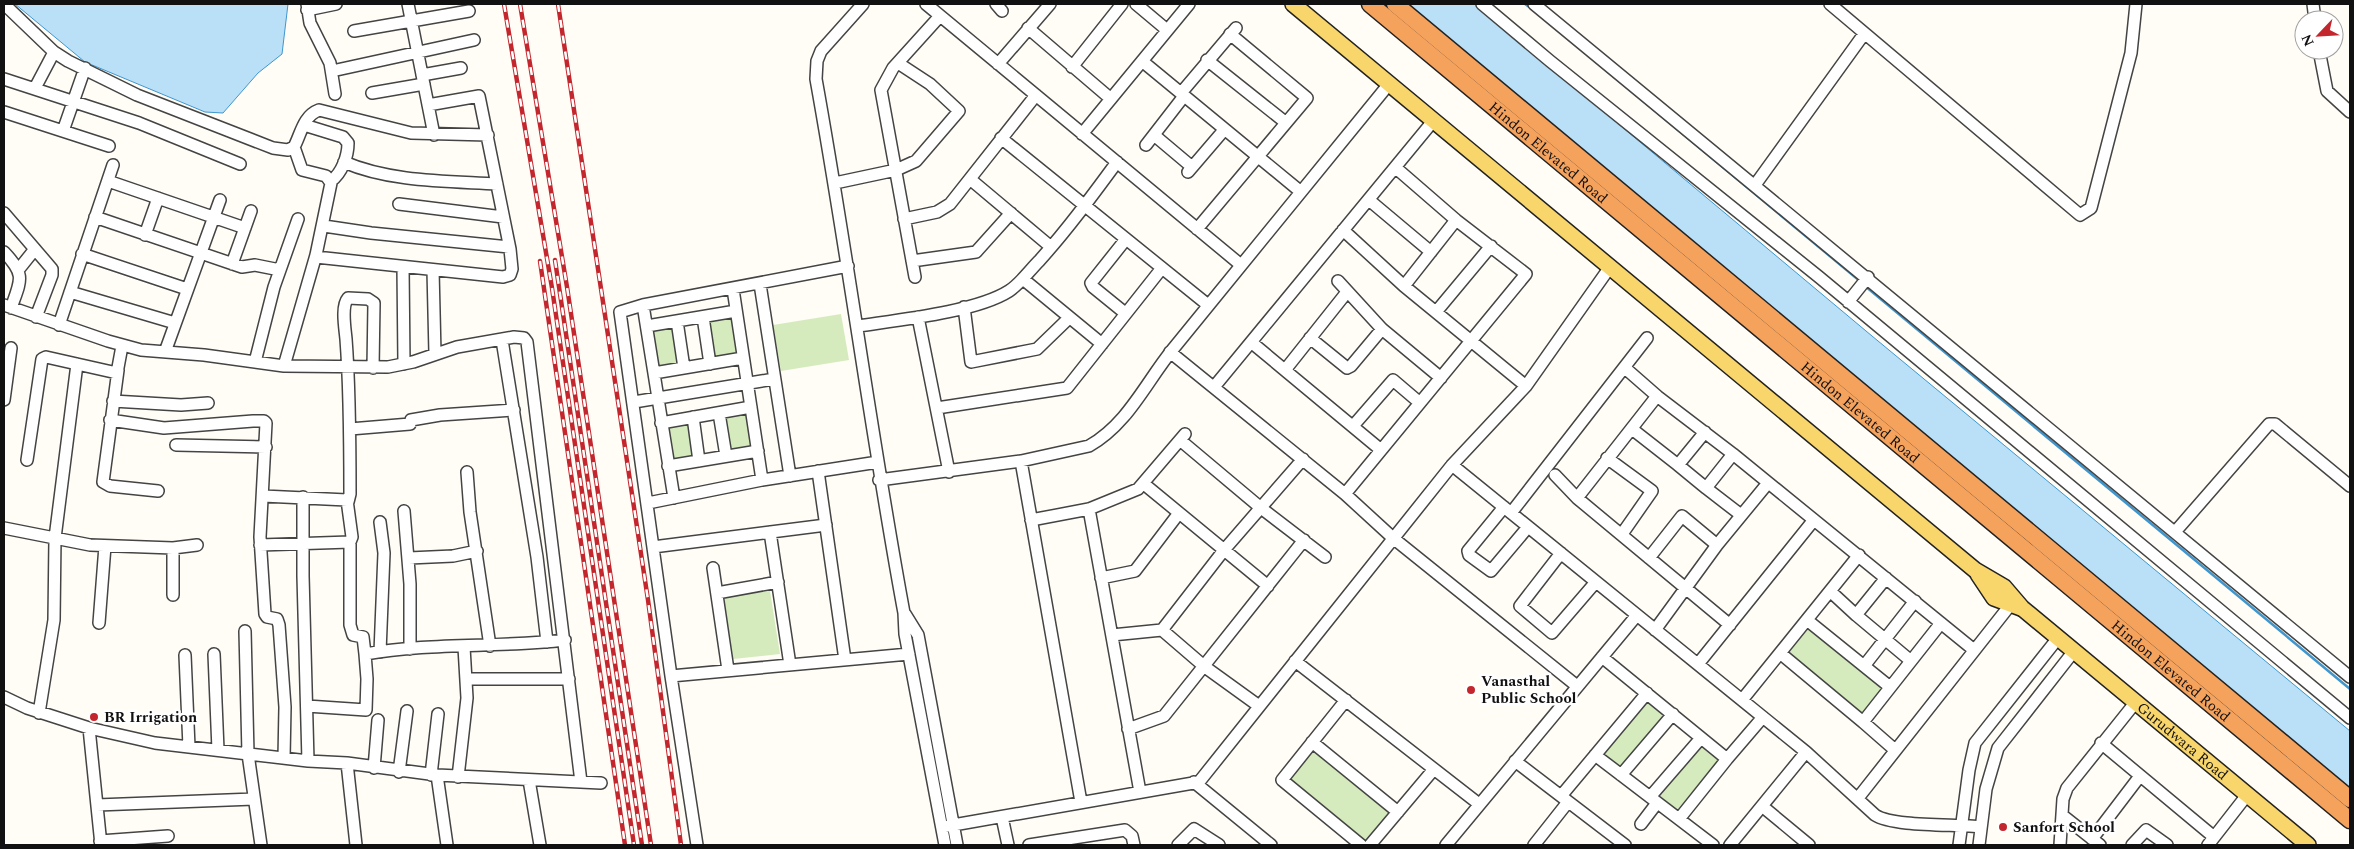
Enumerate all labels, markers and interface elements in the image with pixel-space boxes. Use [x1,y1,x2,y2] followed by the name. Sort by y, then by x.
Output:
[2294,10,2344,60] north arrow
[2296,31,2320,50] text: N
[1483,96,1613,209] street label: Hindon Elevated Road
[1795,356,1925,469] street label: Hindon Elevated Road
[2106,615,2235,728] street label: Hindon Elevated Road
[1481,670,1577,710] place label: Vanasthal Public School
[1465,684,1477,696] marker: Vanasthal Public School
[2132,697,2233,786] street label: Gurudwara Road
[104,706,197,729] place label: BR Irrigation
[88,711,100,723] marker: BR Irrigation
[2013,816,2115,839] place label: Sanfort School
[1997,821,2009,833] marker: Sanfort School

